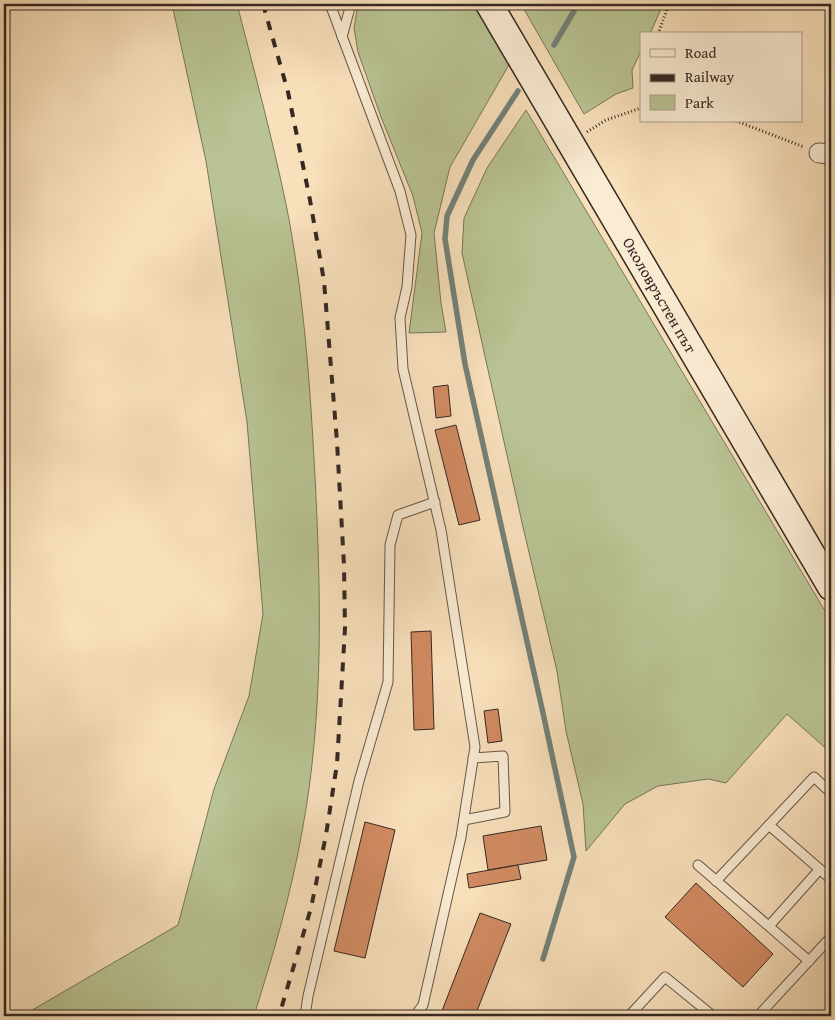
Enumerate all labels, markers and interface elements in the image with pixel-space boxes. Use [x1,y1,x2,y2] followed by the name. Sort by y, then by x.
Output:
[640,32,802,122] legend
[685,42,716,63] text: Road
[685,66,735,87] text: Railway
[685,92,714,113] text: Park
[617,233,703,358] street label: Околовръстен път

